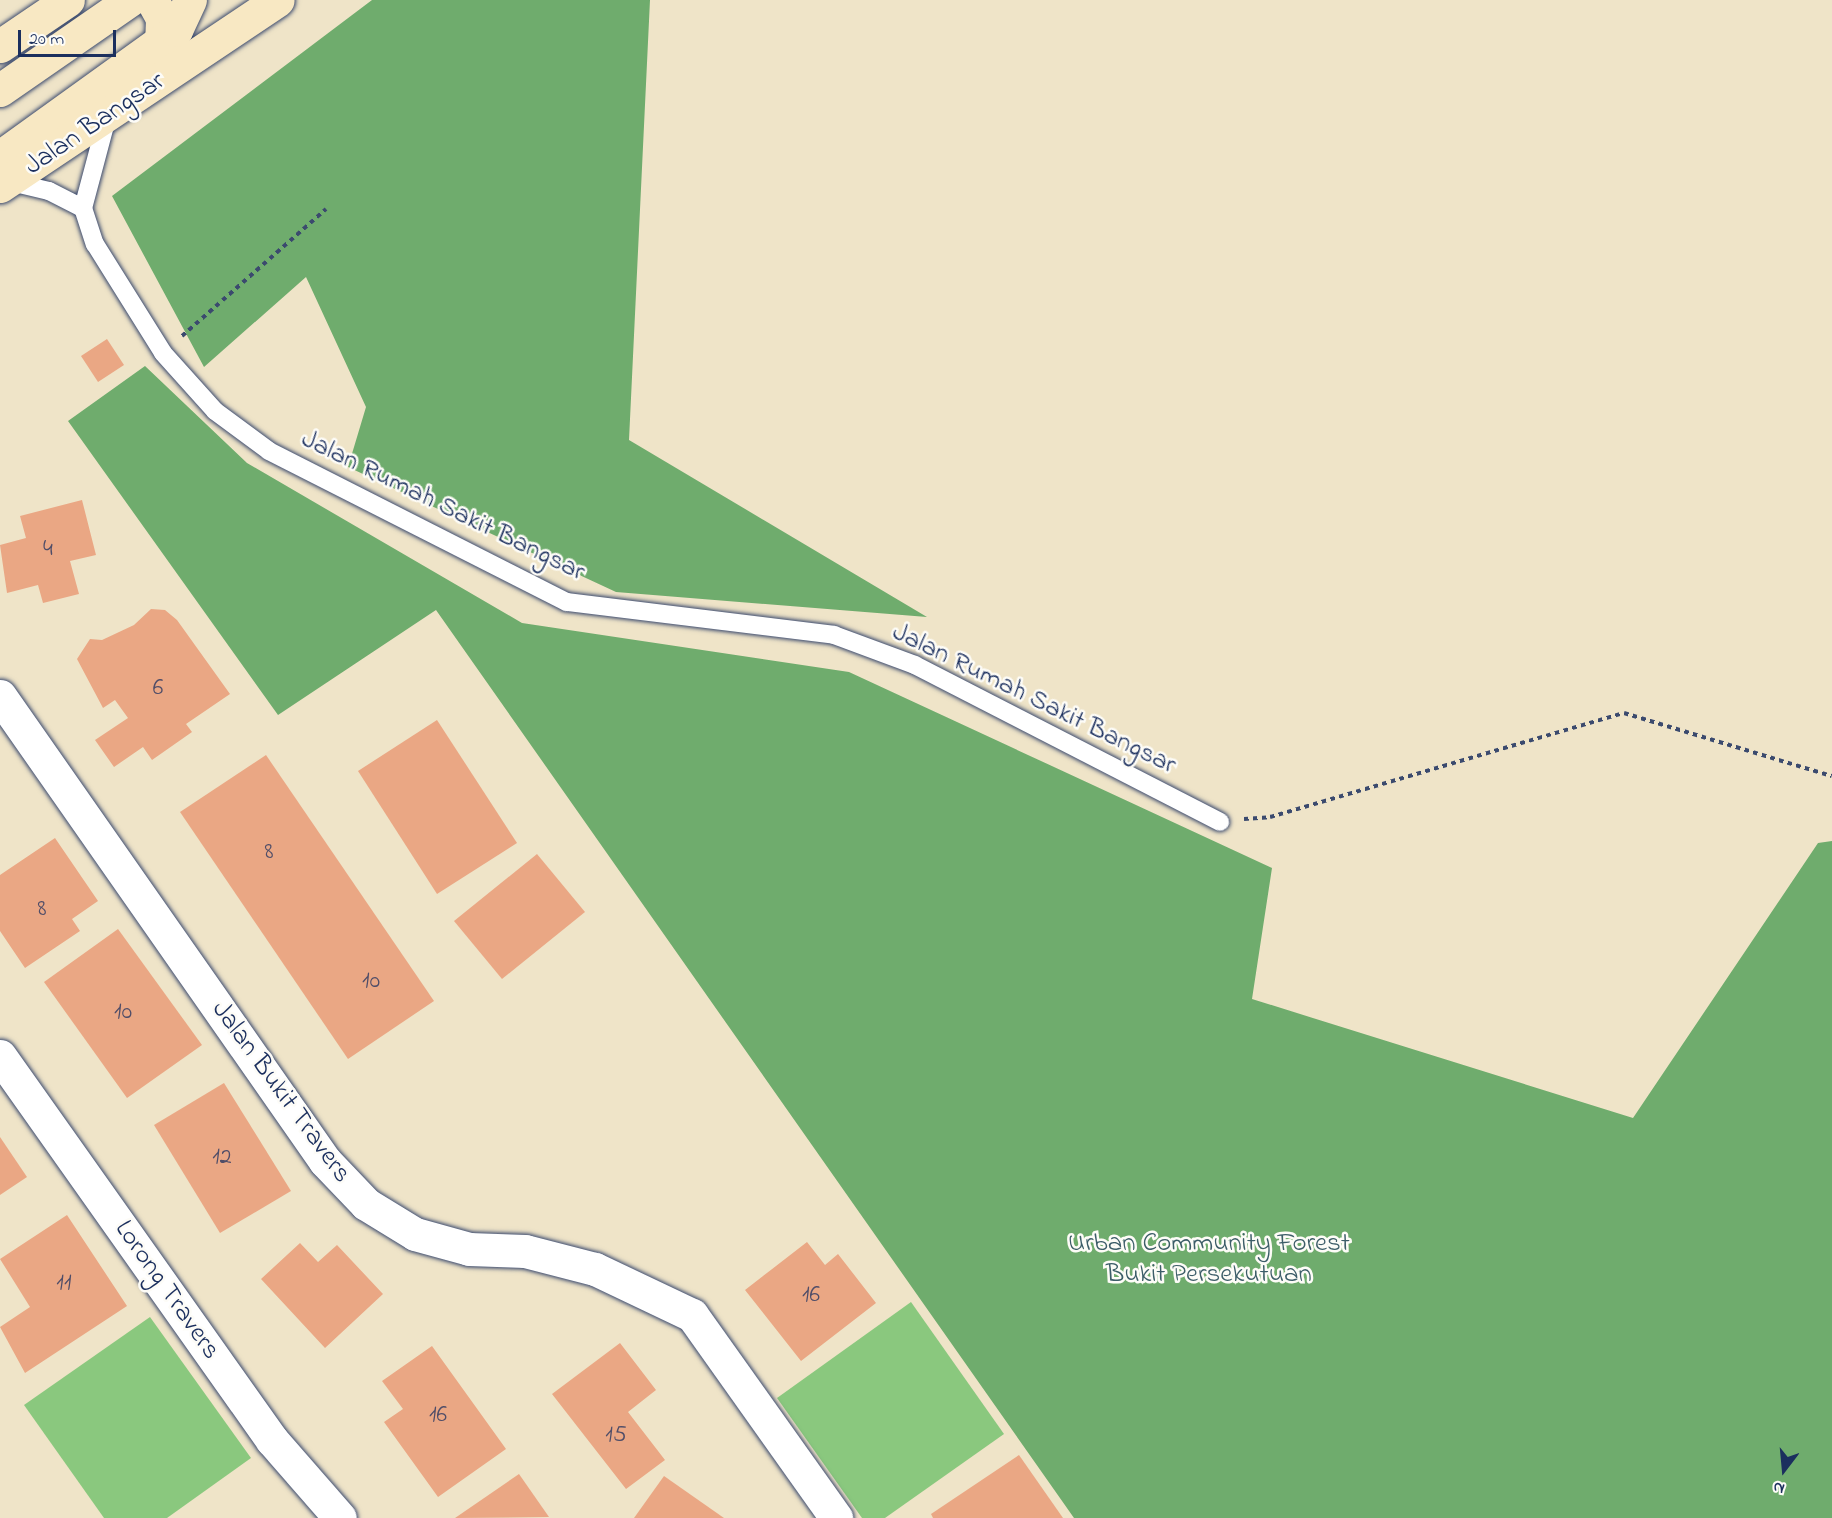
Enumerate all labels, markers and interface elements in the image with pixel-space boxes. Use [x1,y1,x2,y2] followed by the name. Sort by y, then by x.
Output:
[21,18,118,56] scale bar
[29,27,64,53] text: 20 m
[19,65,171,183] street label: Jalan Bangsar
[296,423,590,589] street label: Jalan Rumah Sakit Bangsar
[43,536,53,564] house number: 4
[887,616,1181,782] street label: Jalan Rumah Sakit Bangsar
[153,675,163,703] house number: 6
[265,839,273,867] house number: 8
[38,896,46,924] house number: 8
[362,968,380,996] house number: 10
[204,995,358,1189] street label: Jalan Bukit Travers
[114,999,132,1027] house number: 10
[212,1144,232,1172] house number: 12
[107,1214,227,1366] street label: Lorong Travers
[1068,1227,1350,1290] park label: Urban Community Forest Bukit Persekutuan
[56,1270,72,1298] house number: 11
[802,1282,820,1310] house number: 16
[429,1402,447,1430] house number: 16
[605,1422,627,1450] house number: 15
[1754,1440,1814,1500] north arrow
[1771,1474,1788,1500] text: N

